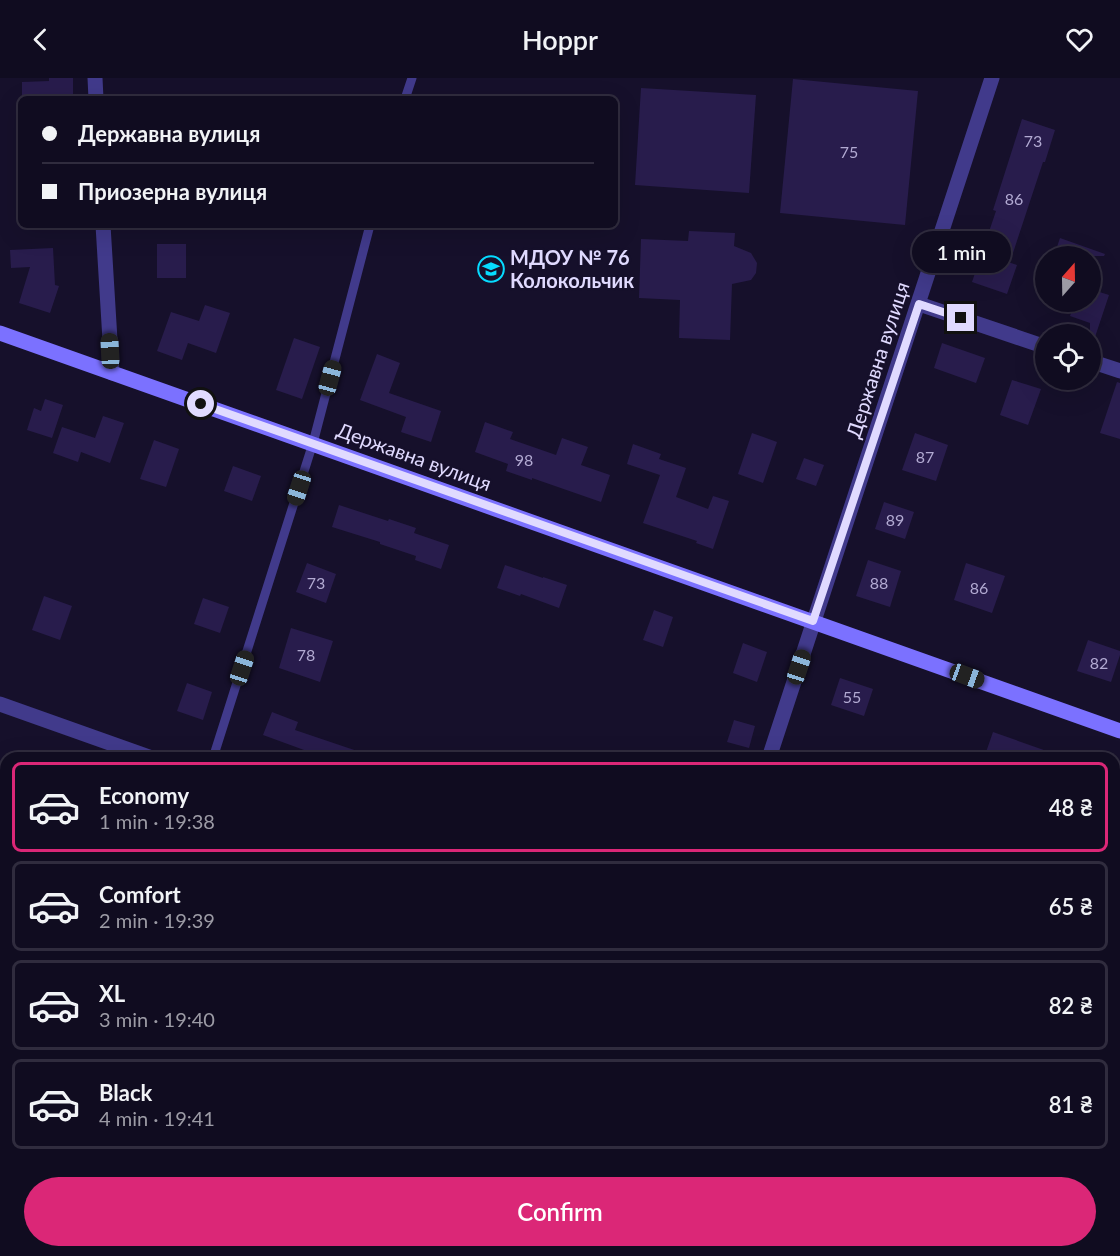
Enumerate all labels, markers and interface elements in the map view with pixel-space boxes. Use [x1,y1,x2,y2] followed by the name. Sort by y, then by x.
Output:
[24,23,57,56] icon: back
[522,23,598,56] text: Hoppr
[1063,23,1096,56] icon: heart
[78,120,260,147] text: Державна вулиця
[1024,131,1042,150] house number: 73
[840,142,858,161] house number: 75
[78,178,267,205] text: Приозерна вулиця
[1005,189,1023,208] house number: 86
[912,231,1010,273] callout: 1 min
[937,240,986,264] text: 1 min
[510,245,634,292] place label: МДОУ № 76 Колокольчик
[1035,246,1101,312] north arrow
[1035,246,1101,390] map controls
[476,254,506,284] school or university icon: МДОУ № 76 Колокольчик
[841,279,914,441] street label: Державна вулиця
[947,304,974,331] route end
[1035,324,1101,390] button: locate
[100,333,120,369] car
[317,358,343,398] car
[187,390,214,417] route start
[334,417,495,495] street label: Державна вулиця
[916,447,934,466] house number: 87
[515,450,533,469] house number: 98
[285,468,313,508] car
[886,510,904,529] house number: 89
[307,573,325,592] house number: 73
[870,573,888,592] house number: 88
[970,578,988,597] house number: 86
[297,645,315,664] house number: 78
[785,647,813,687] car
[228,648,256,688] car
[1090,653,1108,672] house number: 82
[947,661,987,691] car
[843,687,861,706] house number: 55
[27,780,81,834] icon: car
[99,782,189,809] text: Economy
[1049,794,1093,821] text: 48 ₴
[99,809,215,833] text: 1 min · 19:38
[27,879,81,933] icon: car
[99,881,181,908] text: Comfort
[1049,893,1093,920] text: 65 ₴
[99,908,215,932] text: 2 min · 19:39
[27,978,81,1032] icon: car
[99,980,125,1007] text: XL
[1049,992,1093,1019] text: 82 ₴
[99,1007,215,1031] text: 3 min · 19:40
[27,1077,81,1131] icon: car
[99,1079,152,1106] text: Black
[1049,1091,1093,1118] text: 81 ₴
[99,1106,215,1130] text: 4 min · 19:41
[24,1177,1096,1246] button: Confirm

